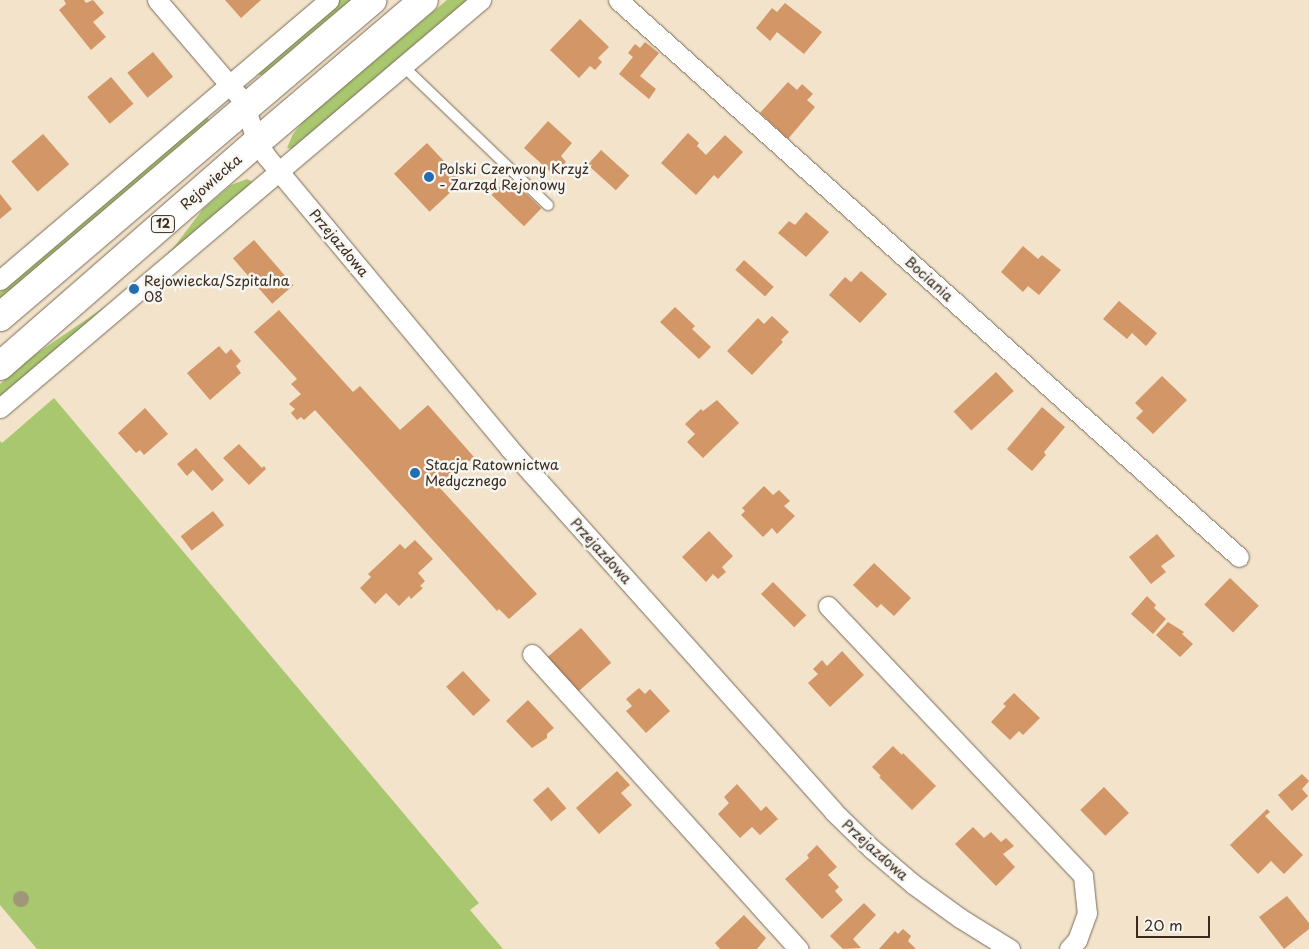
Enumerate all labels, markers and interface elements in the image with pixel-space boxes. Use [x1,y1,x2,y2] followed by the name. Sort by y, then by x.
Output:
[177,151,245,213] street label: Rejowiecka
[439,161,590,193] place label: Polski Czerwony Krzyż - Zarząd Rejonowy
[423,171,435,183] marker: Polski Czerwony Krzyż - Zarząd Rejonowy
[306,206,372,280] street label: Przejazdowa
[150,214,176,233] road number: 12
[902,253,956,305] street label: Bociania
[144,273,289,306] place label: Rejowiecka/Szpitalna 08
[128,283,140,295] marker: Rejowiecka/Szpitalna 08
[425,457,561,490] place label: Stacja Ratownictwa Medycznego
[409,467,421,479] marker: Stacja Ratownictwa Medycznego
[567,515,635,587] street label: Przejazdowa
[839,816,911,884] street label: Przejazdowa
[1139,906,1213,938] scale bar
[1144,913,1183,936] text: 20 m

